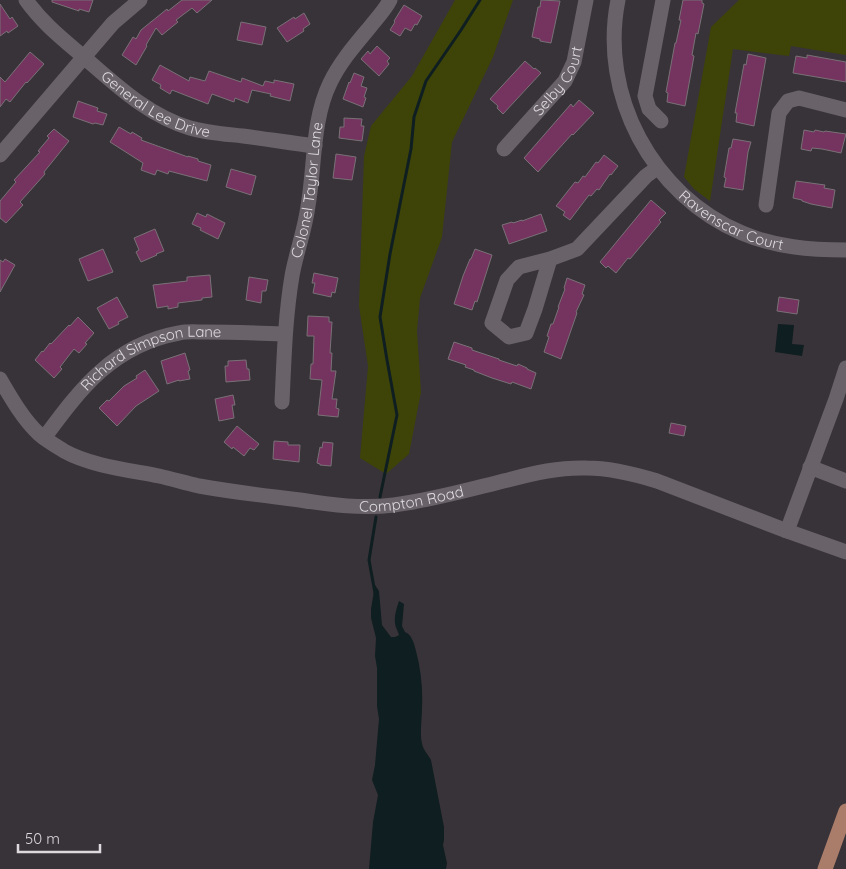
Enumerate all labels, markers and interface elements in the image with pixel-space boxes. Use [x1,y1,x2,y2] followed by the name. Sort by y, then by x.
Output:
[528,45,586,119] street label: Selby Court
[97,66,212,141] street label: General Lee Drive
[286,120,327,260] street label: Colonel Taylor Lane
[675,186,785,254] street label: Ravenscar Court
[76,322,221,394] street label: Richard Simpson Lane
[359,481,465,516] street label: Compton Road
[18,822,100,854] scale bar
[25,829,60,848] text: 50 m

